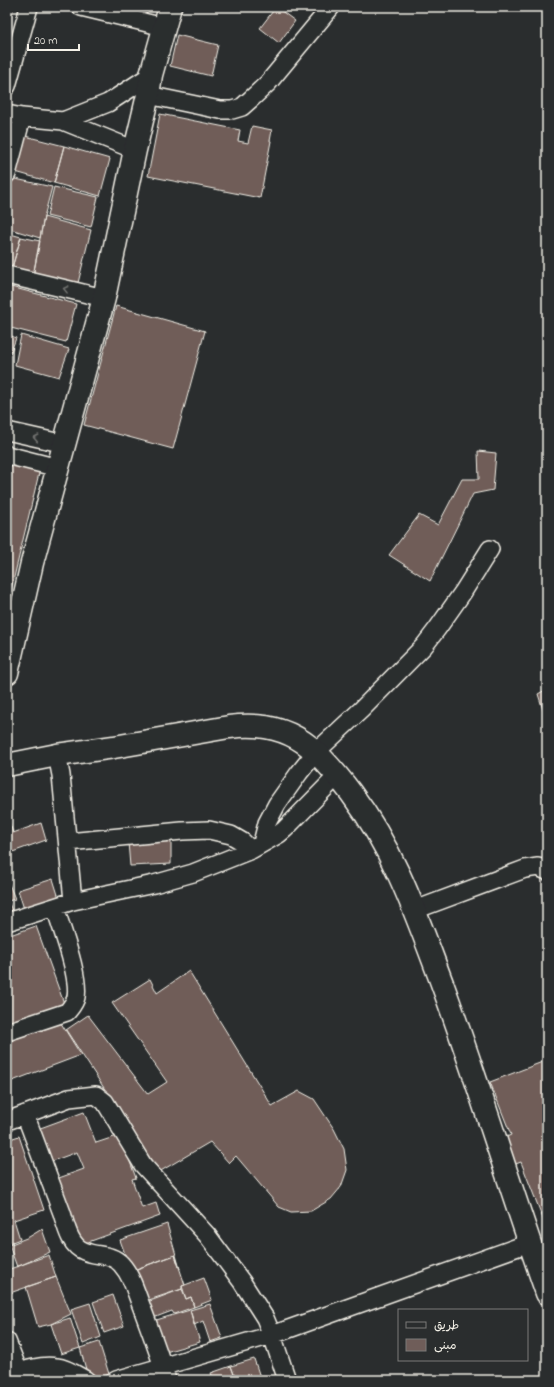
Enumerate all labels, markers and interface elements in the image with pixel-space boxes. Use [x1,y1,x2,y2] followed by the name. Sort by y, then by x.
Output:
[28,26,79,52] scale bar
[34,32,57,50] text: 20 m
[63,286,69,294] one-way arrow
[33,434,39,442] one-way arrow
[398,1309,528,1361] legend
[434,1317,459,1335] text: طريق
[434,1337,457,1355] text: مبنى

